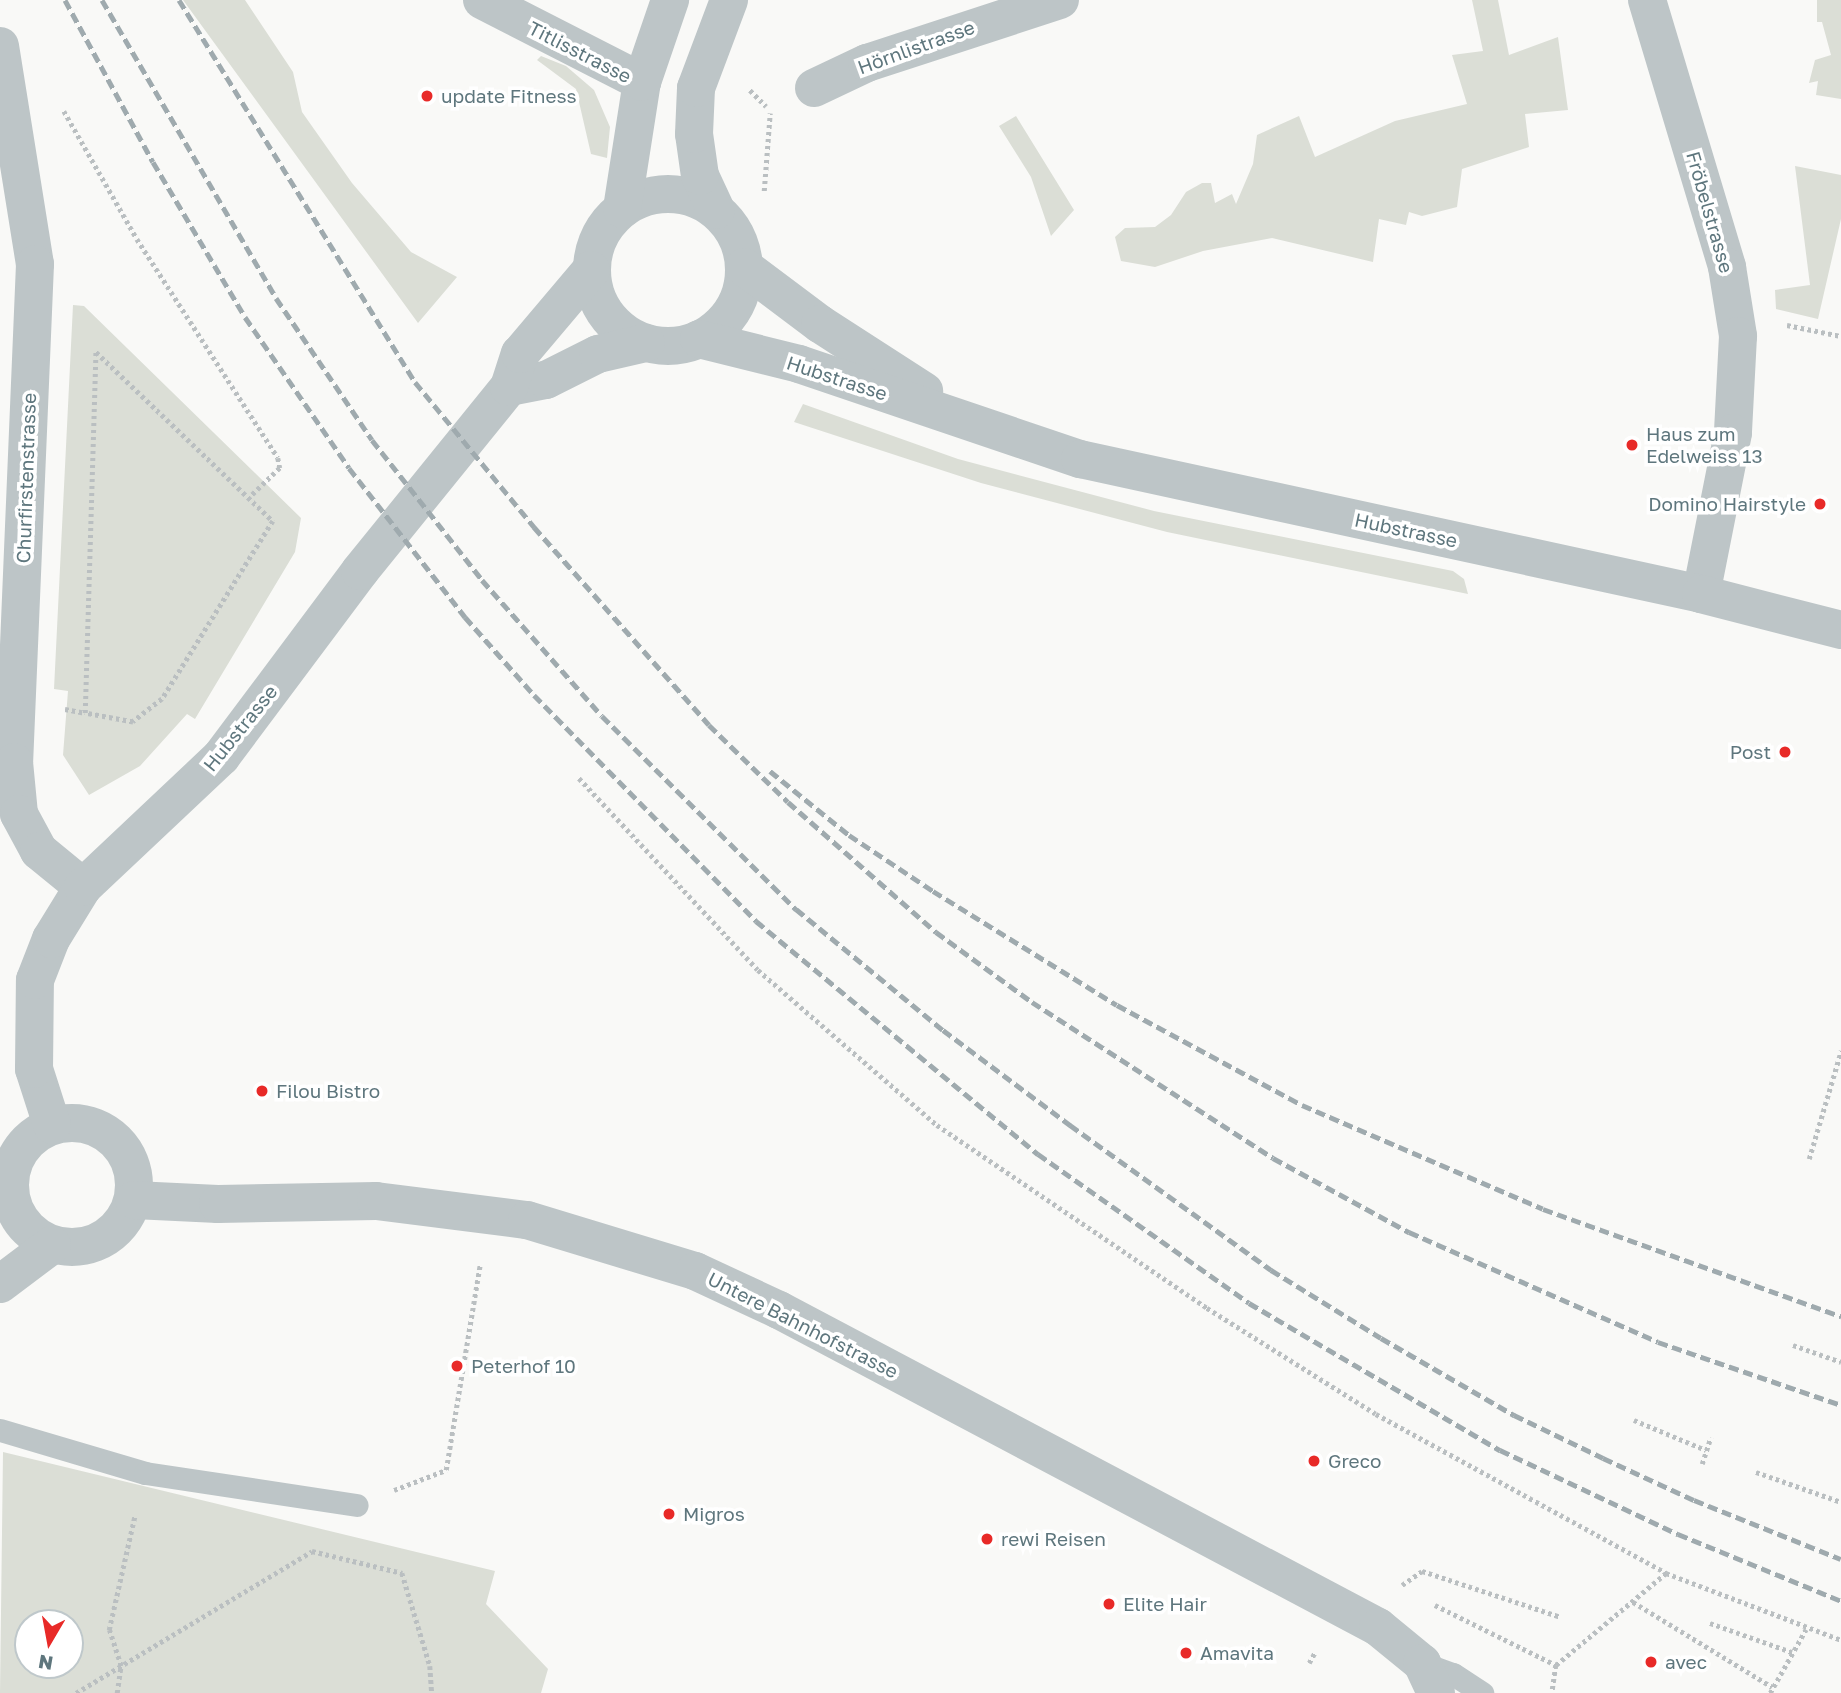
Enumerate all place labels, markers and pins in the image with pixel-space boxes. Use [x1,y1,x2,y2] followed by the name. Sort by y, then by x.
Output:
[441,85,577,107] place label: update Fitness
[419,88,435,104] marker: update Fitness
[1646,423,1763,467] place label: Haus zum Edelweiss 13
[1624,437,1640,453] marker: Haus zum Edelweiss 13
[1648,493,1806,515] place label: Domino Hairstyle
[1812,496,1828,512] marker: Domino Hairstyle
[1730,741,1771,763] place label: Post
[1777,744,1793,760] marker: Post
[276,1080,380,1102] place label: Filou Bistro
[254,1083,270,1099] marker: Filou Bistro
[471,1355,576,1377] place label: Peterhof 10
[449,1358,465,1374] marker: Peterhof 10
[1328,1450,1381,1472] place label: Greco
[1306,1453,1322,1469] marker: Greco
[683,1503,745,1525] place label: Migros
[661,1506,677,1522] marker: Migros
[1001,1528,1106,1550] place label: rewi Reisen
[979,1531,995,1547] marker: rewi Reisen
[1123,1593,1207,1615] place label: Elite Hair
[1101,1596,1117,1612] marker: Elite Hair
[1200,1642,1274,1664] place label: Amavita
[1178,1645,1194,1661] marker: Amavita
[1665,1651,1707,1673] place label: avec
[1643,1654,1659,1670] marker: avec

